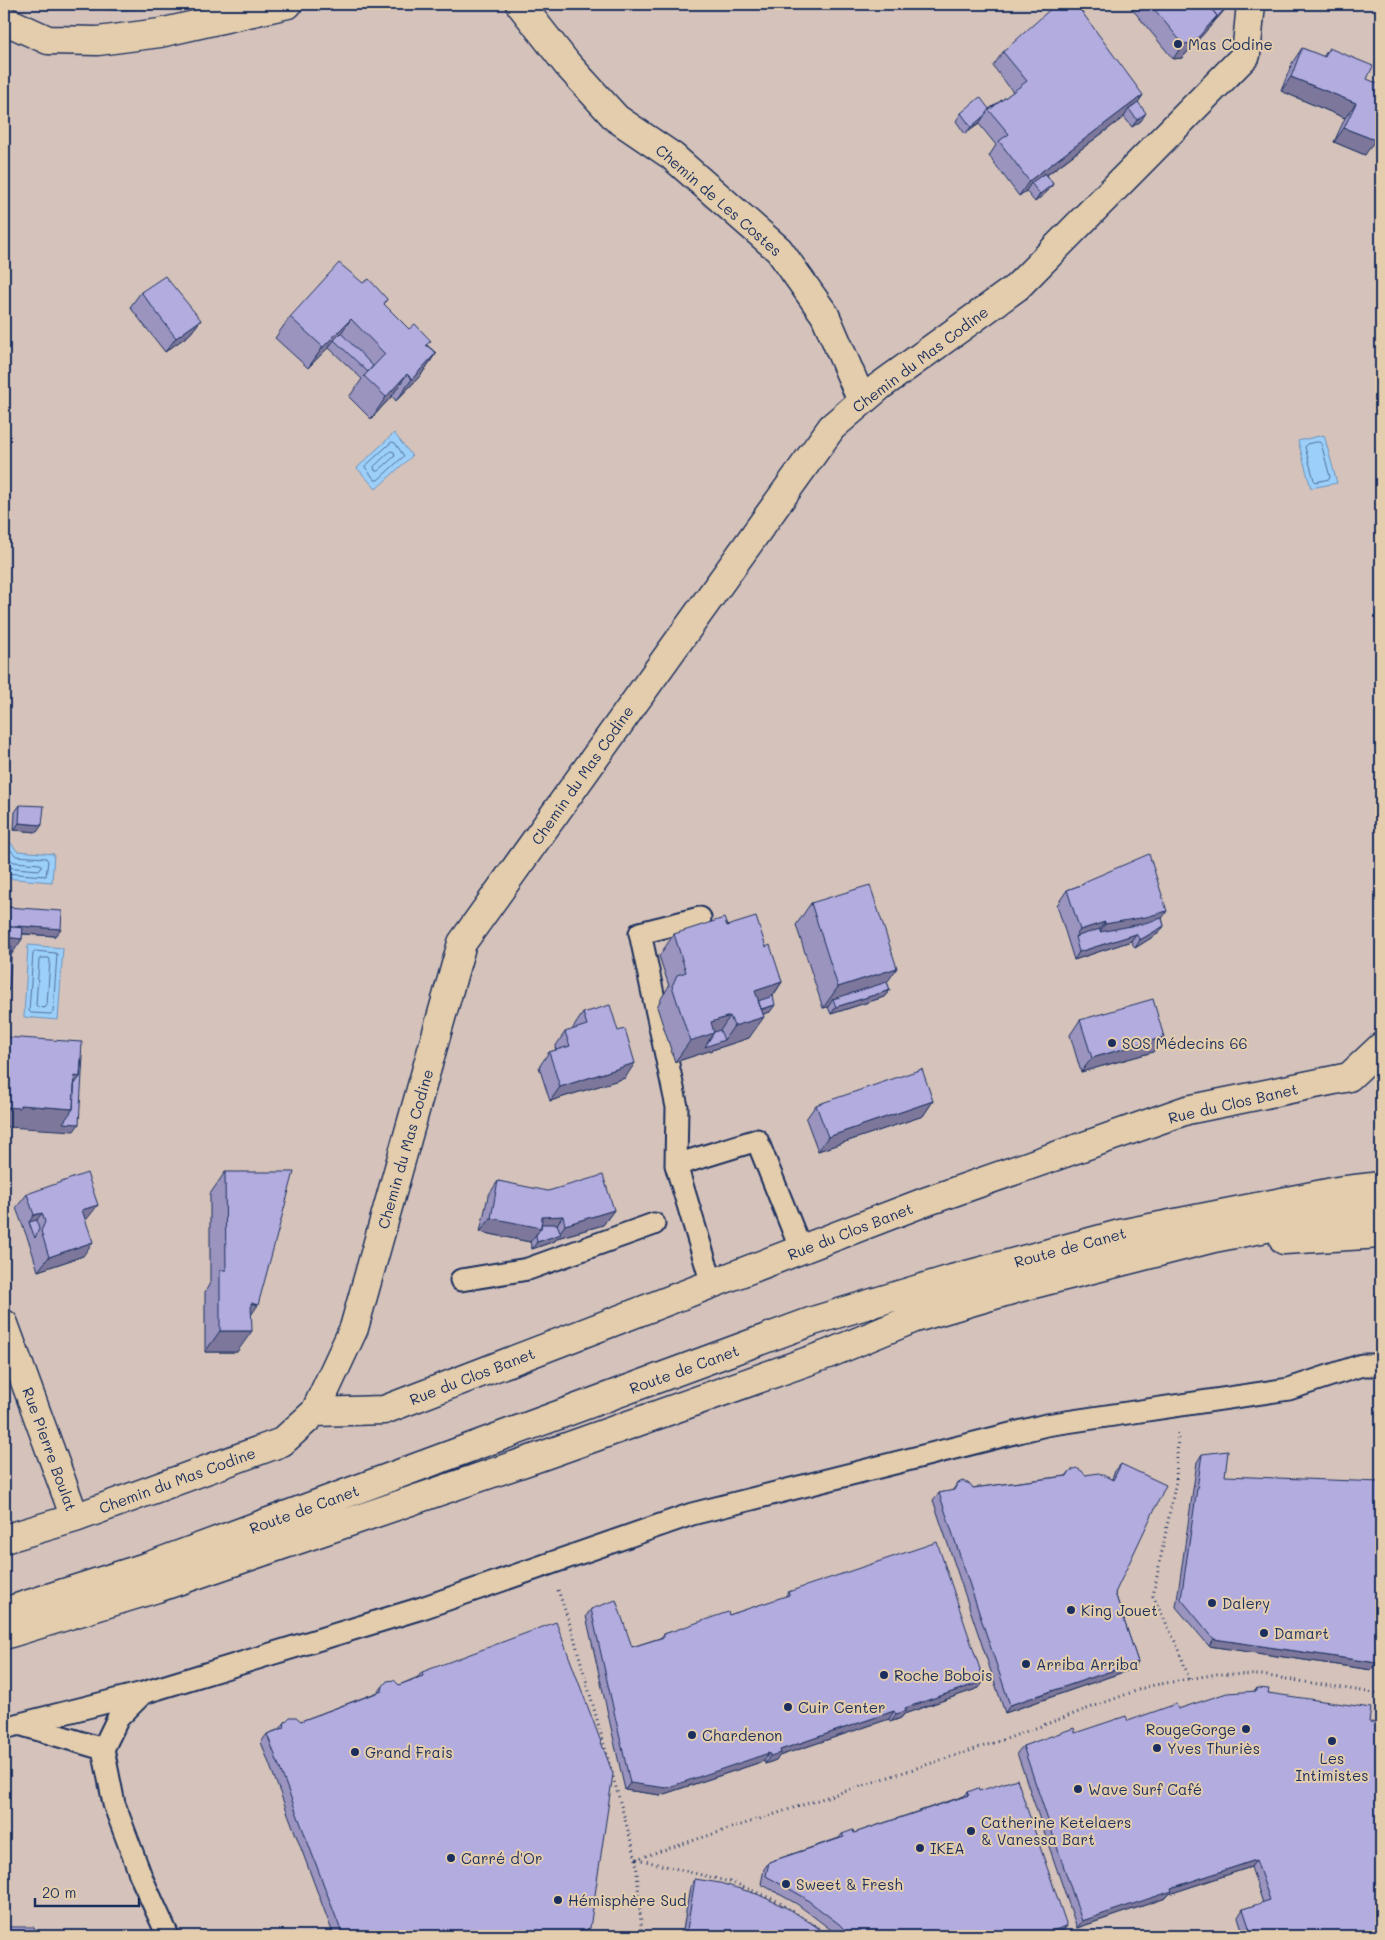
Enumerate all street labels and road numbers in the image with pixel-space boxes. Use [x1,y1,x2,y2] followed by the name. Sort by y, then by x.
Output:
[652,140,786,260] street label: Chemin de Les Costes
[848,301,992,417] street label: Chemin du Mas Codine
[526,702,638,848] street label: Chemin du Mas Codine
[373,1067,437,1231] street label: Chemin du Mas Codine
[1166,1078,1300,1128] street label: Rue du Clos Banet
[784,1198,916,1264] street label: Rue du Clos Banet
[1012,1222,1128,1272] street label: Route de Canet
[626,1340,742,1398] street label: Route de Canet
[406,1343,538,1409] street label: Rue du Clos Banet
[18,1384,82,1514] street label: Rue Pierre Boulat
[96,1442,258,1518] street label: Chemin du Mas Codine
[246,1480,362,1538] street label: Route de Canet

